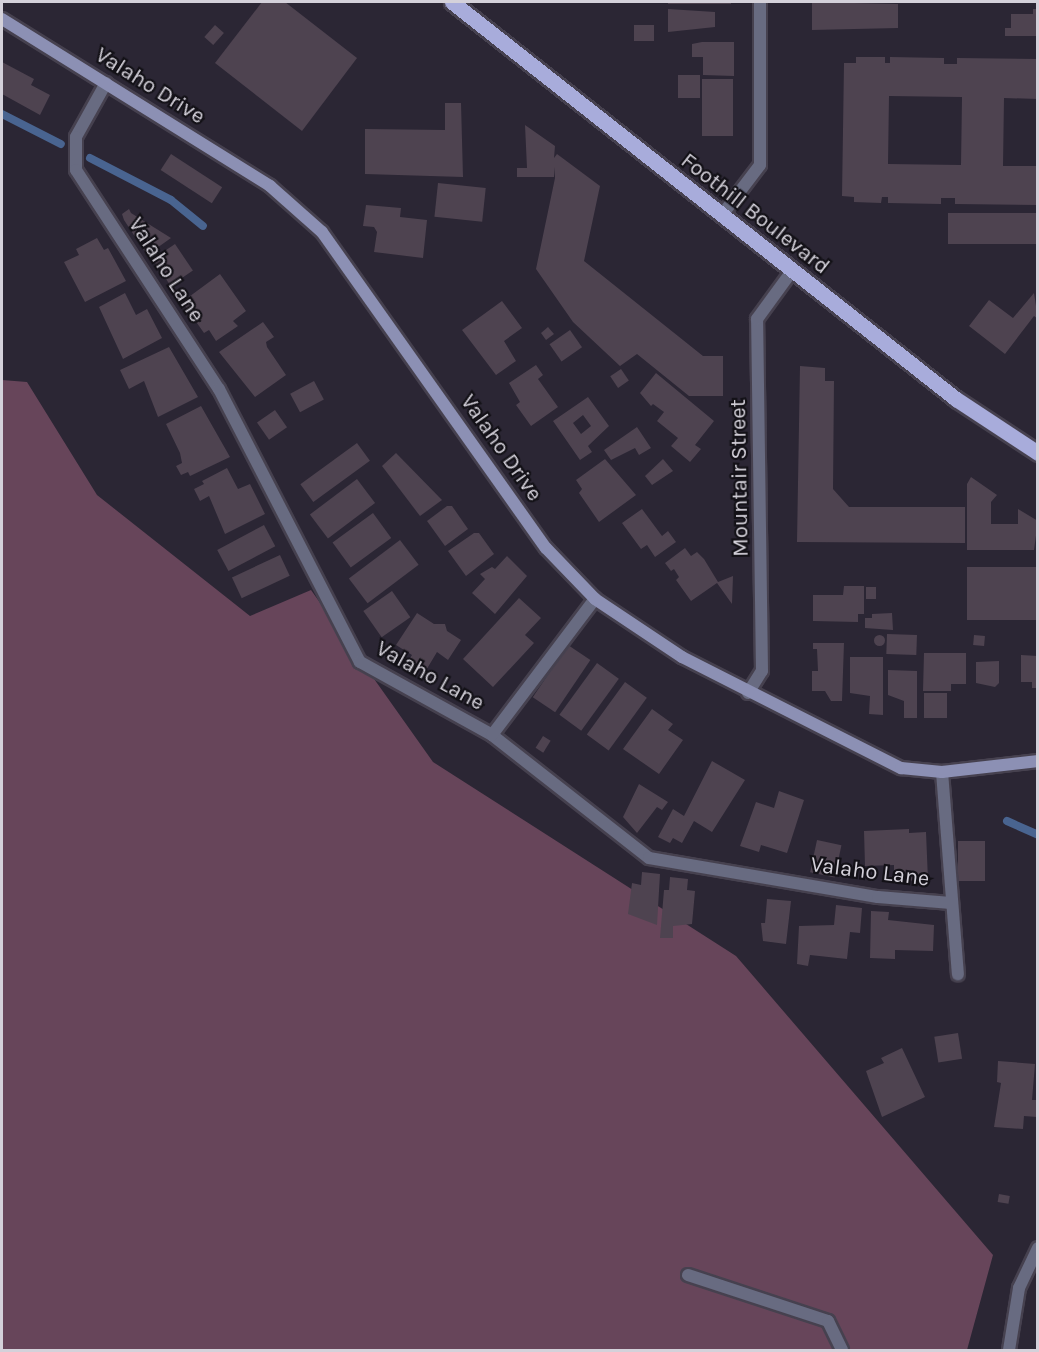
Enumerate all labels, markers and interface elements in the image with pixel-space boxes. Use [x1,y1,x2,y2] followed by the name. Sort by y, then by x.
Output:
[90,42,210,130] street label: Valaho Drive
[675,148,835,280] street label: Foothill Boulevard
[122,213,210,327] street label: Valaho Lane
[455,390,547,506] street label: Valaho Drive
[725,399,755,557] street label: Mountair Street
[371,635,489,717] street label: Valaho Lane
[809,852,931,892] street label: Valaho Lane

